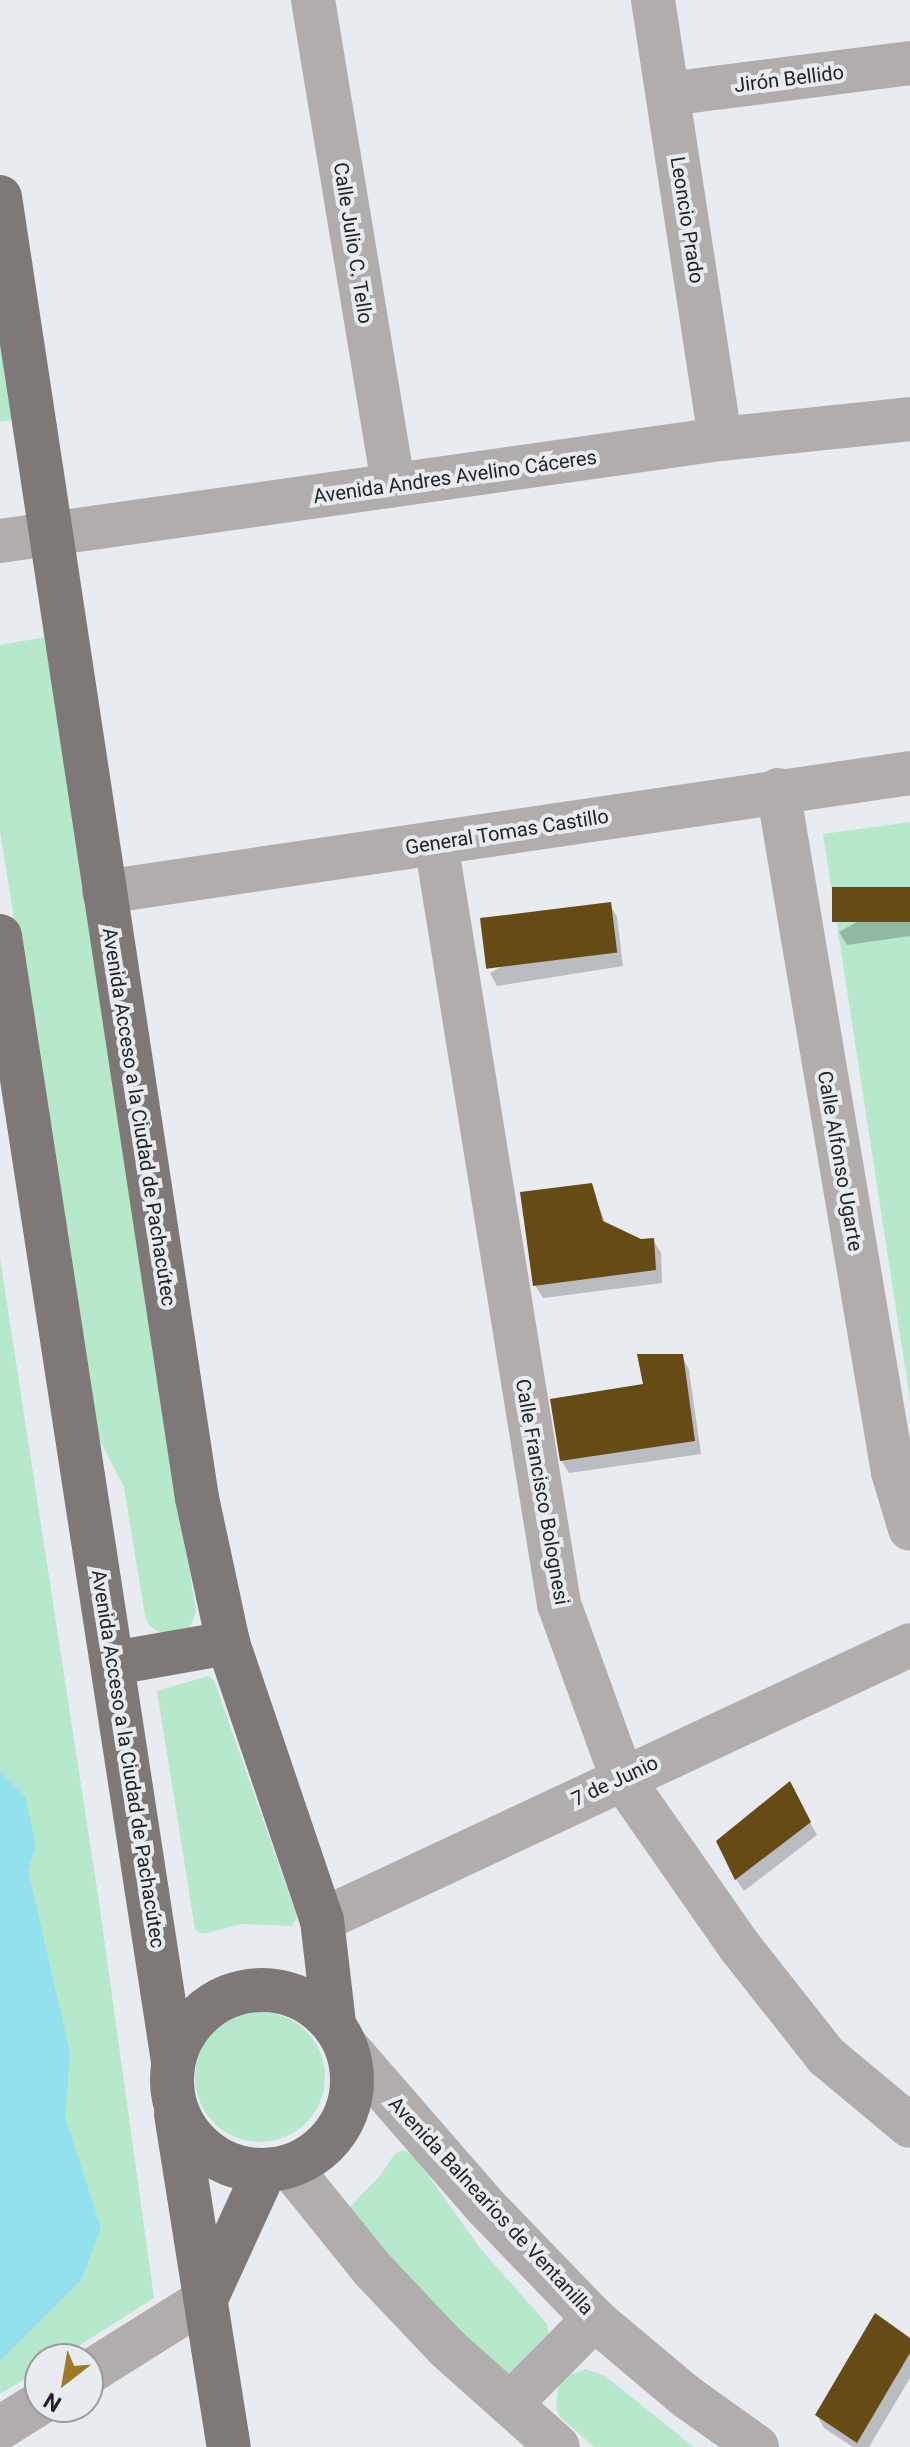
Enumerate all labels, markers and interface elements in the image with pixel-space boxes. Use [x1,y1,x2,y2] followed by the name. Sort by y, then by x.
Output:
[733,60,845,98] street label: Jirón Bellido
[665,155,709,285] street label: Leoncio Prado
[328,160,378,326] street label: Calle Julio C. Tello
[312,445,598,509] street label: Avenida Andres Avelino Cáceres
[403,804,611,860] street label: General Tomas Castillo
[97,926,181,1308] street label: Avenida Acceso a la Ciudad de Pachacútec
[812,1069,868,1253] street label: Calle Alfonso Ugarte
[510,1377,574,1607] street label: Calle Francisco Bolognesi
[86,1568,170,1950] street label: Avenida Acceso a la Ciudad de Pachacútec
[568,1751,662,1811] street label: 7 de Junio
[383,2092,599,2320] street label: Avenida Balnearios de Ventanilla
[24,2343,104,2423] north arrow
[39,2388,66,2417] text: N

